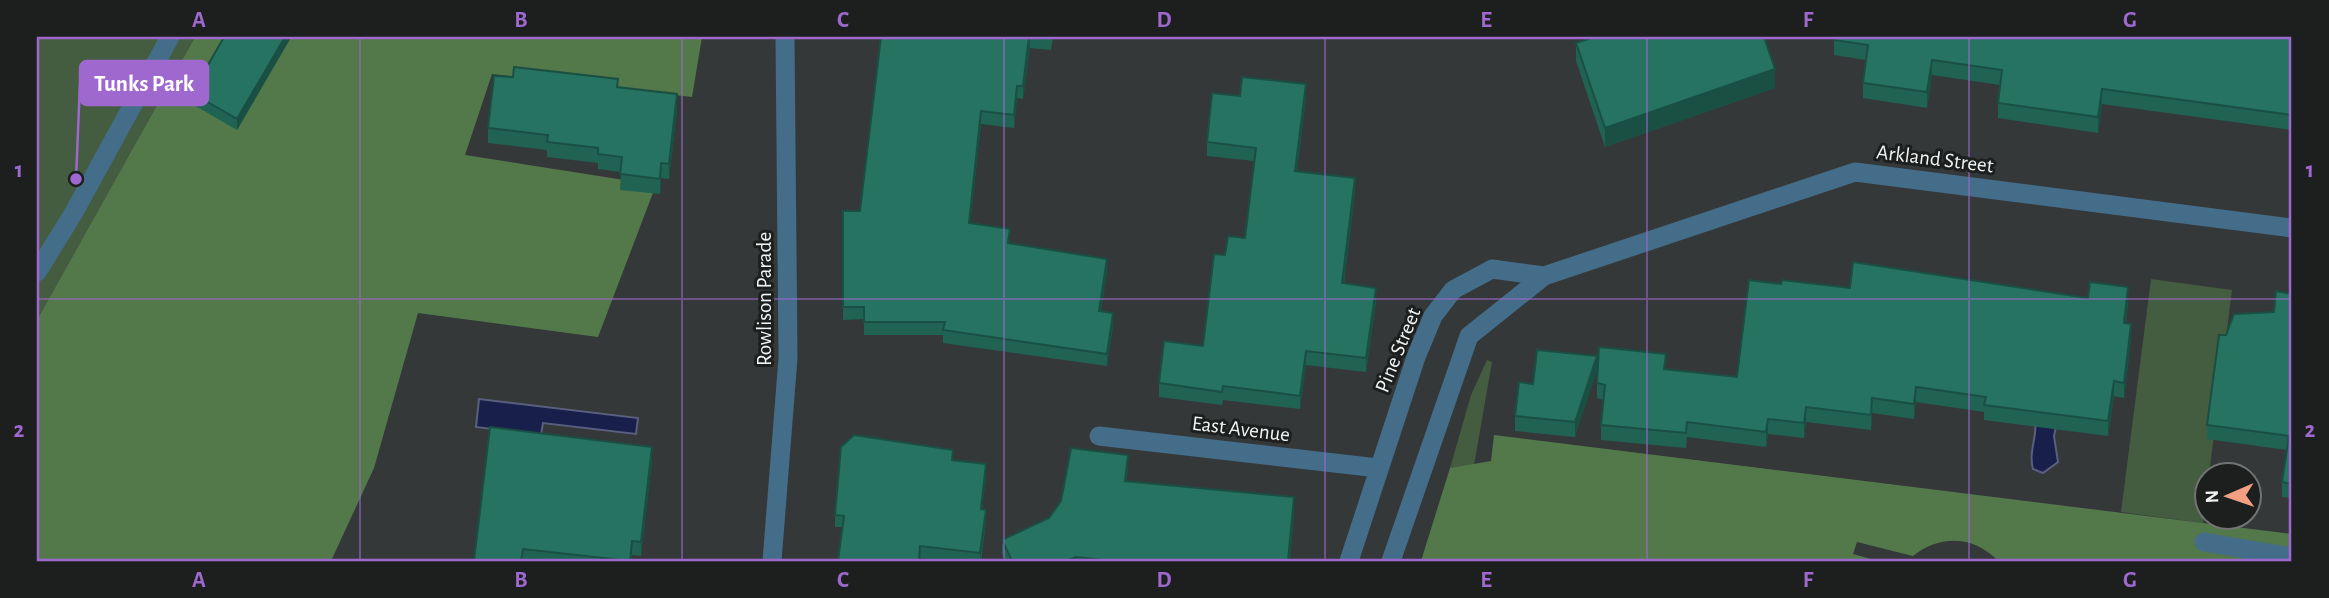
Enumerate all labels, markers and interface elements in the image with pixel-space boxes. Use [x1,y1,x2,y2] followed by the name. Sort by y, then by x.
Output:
[192,9,206,32] text: A
[514,9,528,32] text: B
[837,9,849,32] text: C
[1156,9,1172,32] text: D
[1480,9,1492,32] text: E
[1803,9,1814,32] text: F
[2123,9,2137,32] text: G
[80,61,208,105] callout: Tunks Park
[94,73,195,96] text: Tunks Park
[1875,141,1995,177] street label: Arkland Street
[15,159,23,182] text: 1
[2306,159,2314,182] text: 1
[754,232,775,366] street label: Rowlison Parade
[1372,304,1425,395] street label: Pine Street
[1191,413,1291,445] street label: East Avenue
[14,419,25,442] text: 2
[2305,419,2316,442] text: 2
[2192,462,2262,532] north arrow
[2203,490,2222,503] text: N
[192,569,206,592] text: A
[514,569,528,592] text: B
[837,569,849,592] text: C
[1156,569,1172,592] text: D
[1480,569,1492,592] text: E
[1803,569,1814,592] text: F
[2123,569,2137,592] text: G

